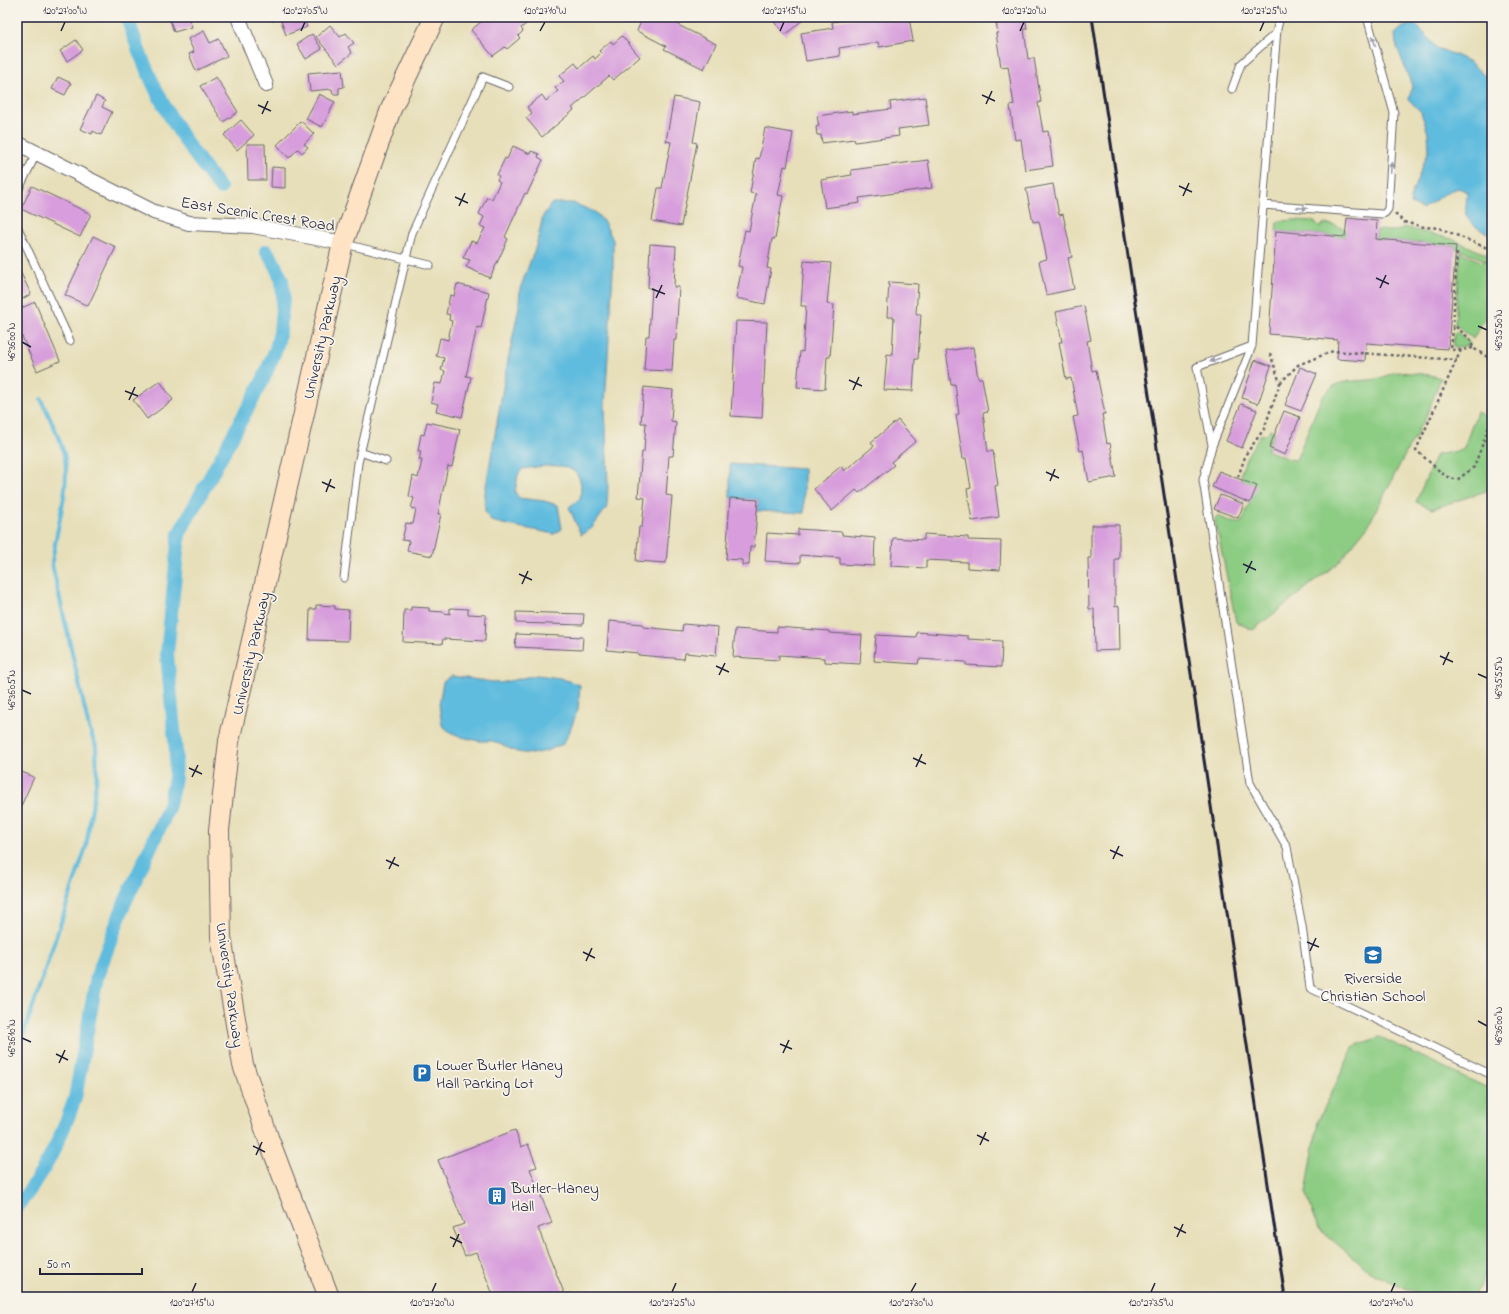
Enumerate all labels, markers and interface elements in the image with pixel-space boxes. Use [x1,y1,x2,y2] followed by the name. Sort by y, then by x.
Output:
[43,4,87,19] text: 120°27'00"W
[282,4,328,19] text: 120°27'05"W
[524,4,567,19] text: 120°27'10"W
[762,4,806,19] text: 120°27'15"W
[1002,4,1047,19] text: 120°27'20"W
[1241,4,1287,19] text: 120°27'25"W
[1371,35,1377,47] one-way arrow
[1387,162,1394,174] one-way arrow
[179,191,336,239] street label: East Scenic Crest Road
[1296,205,1308,212] one-way arrow
[297,273,349,401] street label: University Parkway
[1492,309,1507,351] text: 46°35'50"N
[5,322,20,361] text: 46°36'00"N
[1209,358,1221,364] one-way arrow
[226,589,278,717] street label: University Parkway
[1492,656,1507,699] text: 46°35'55"N
[5,670,20,710] text: 46°36'05"N
[208,921,250,1049] street label: University Parkway
[1362,944,1384,966] school or university icon: Riverside Christian School
[1321,967,1426,1009] place label: Riverside Christian School
[1492,1006,1507,1045] text: 46°36'00"N
[5,1019,20,1057] text: 46°36'10"N
[436,1054,563,1096] place label: Lower Butler Haney Hall Parking Lot
[411,1062,433,1084] parking icon: Lower Butler Haney Hall Parking Lot
[510,1177,599,1219] place label: Butler-Haney Hall
[486,1185,508,1207] building icon: Butler-Haney Hall
[40,1250,142,1276] scale bar
[46,1256,70,1274] text: 50 m
[170,1296,214,1311] text: 120°27'15"W
[410,1296,455,1311] text: 120°27'20"W
[649,1296,695,1311] text: 120°27'25"W
[889,1296,933,1311] text: 120°27'30"W
[1128,1296,1174,1311] text: 120°27'35"W
[1369,1296,1413,1311] text: 120°27'40"W

